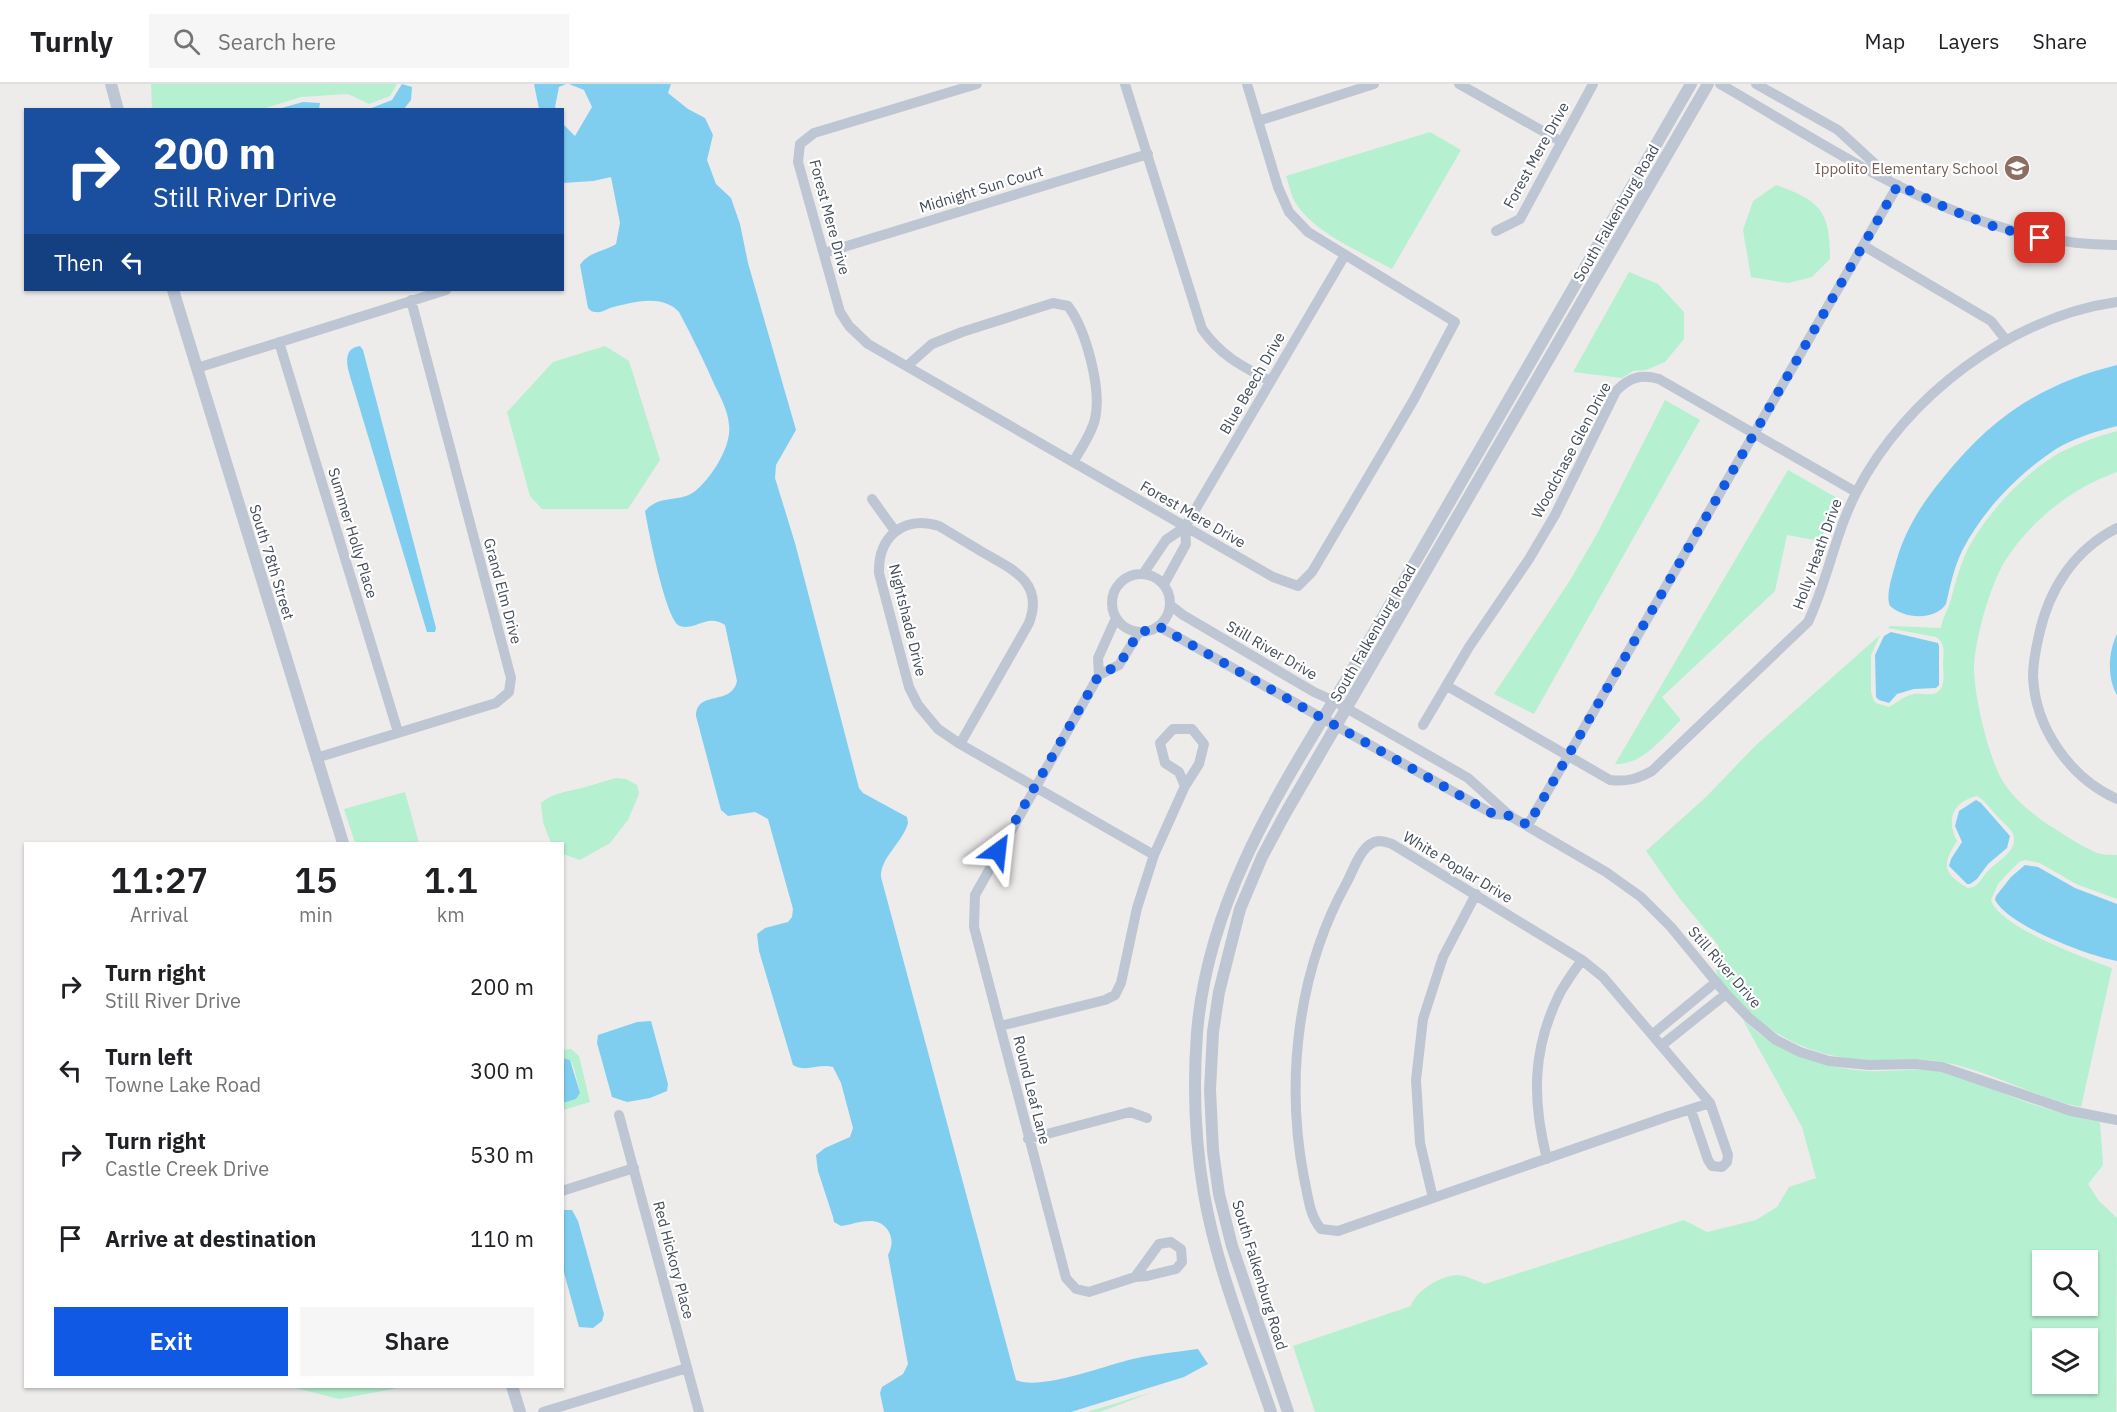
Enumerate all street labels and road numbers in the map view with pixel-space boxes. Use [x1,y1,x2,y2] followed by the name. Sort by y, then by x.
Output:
[1499,99,1573,211] street label: Forest Mere Drive
[1569,141,1663,285] street label: South Falkenburg Road
[805,157,855,277] street label: Forest Mere Drive
[917,161,1045,217] street label: Midnight Sun Court
[1215,329,1289,437] street label: Blue Beech Drive
[1527,379,1615,521] street label: Woodchase Glen Drive
[324,465,382,601] street label: Summer Holly Place
[1137,476,1249,552] street label: Forest Mere Drive
[1788,496,1846,612] street label: Holly Heath Drive
[245,502,299,622] street label: South 78th Street
[480,536,526,646] street label: Grand Elm Drive
[1326,561,1420,705] street label: South Falkenburg Road
[885,562,931,678] street label: Nightshade Drive
[1223,616,1321,684] street label: Still River Drive
[1400,827,1516,907] street label: White Poplar Drive
[1684,922,1766,1012] street label: Still River Drive
[1009,1034,1055,1146] street label: Round Leaf Lane
[1228,1198,1292,1352] street label: South Falkenburg Road
[649,1199,699,1321] street label: Red Hickory Place

